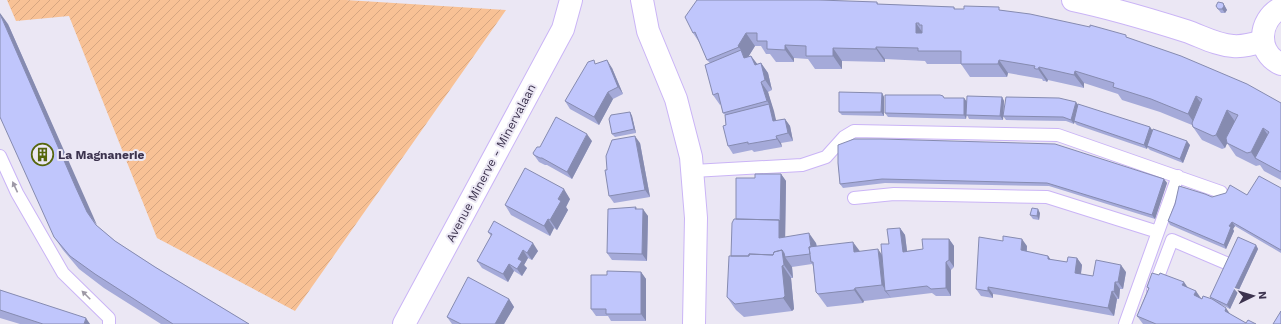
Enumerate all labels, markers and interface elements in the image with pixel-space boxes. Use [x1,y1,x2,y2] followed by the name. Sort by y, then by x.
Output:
[443,82,539,244] street label: Avenue Minerve - Minervalaan
[30,142,56,168] building icon: La Magnanerie
[58,148,145,162] place label: La Magnanerie
[12,182,18,193] one-way arrow
[1233,276,1273,316] north arrow
[81,290,91,300] one-way arrow
[1256,291,1269,300] text: N

